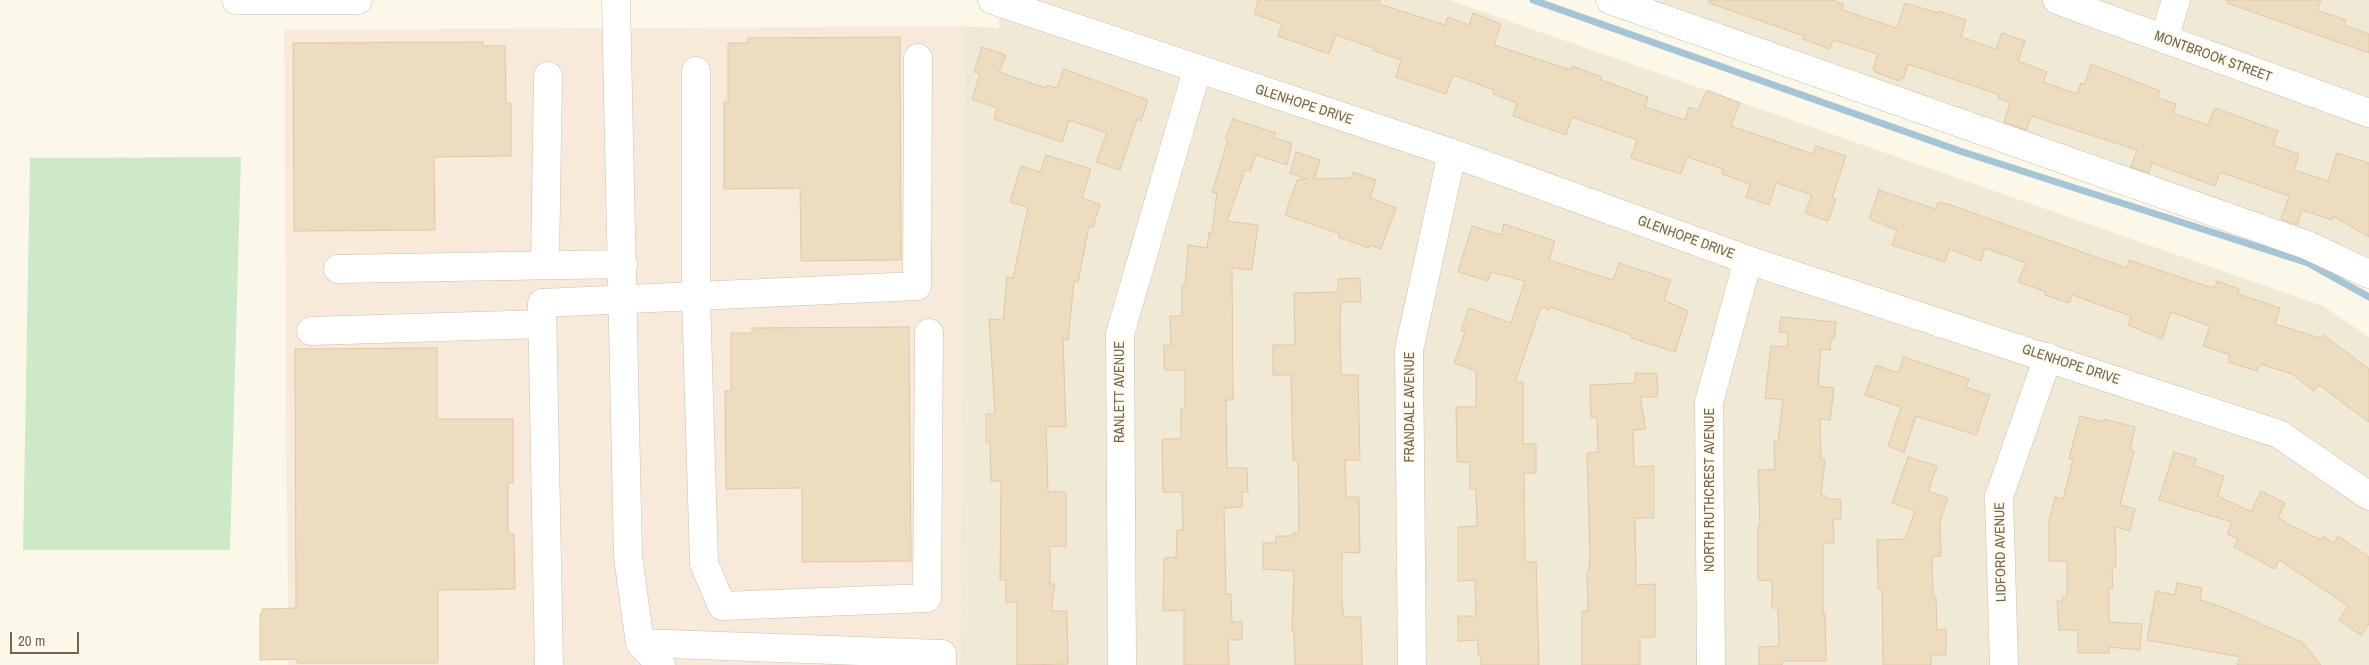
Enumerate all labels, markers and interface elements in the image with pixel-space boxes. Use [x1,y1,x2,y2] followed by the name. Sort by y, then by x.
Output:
[2152,28,2274,86] street label: MONTBROOK STREET
[1253,81,1355,129] street label: GLENHOPE DRIVE
[1635,213,1737,263] street label: GLENHOPE DRIVE
[1112,341,1128,443] street label: RANLETT AVENUE
[2020,341,2122,389] street label: GLENHOPE DRIVE
[1402,352,1418,462] street label: FRANDALE AVENUE
[1702,408,1718,572] street label: NORTH RUTHCREST AVENUE
[1992,502,2010,602] street label: LIDFORD AVENUE
[12,622,81,654] scale bar
[18,630,45,651] text: 20 m

